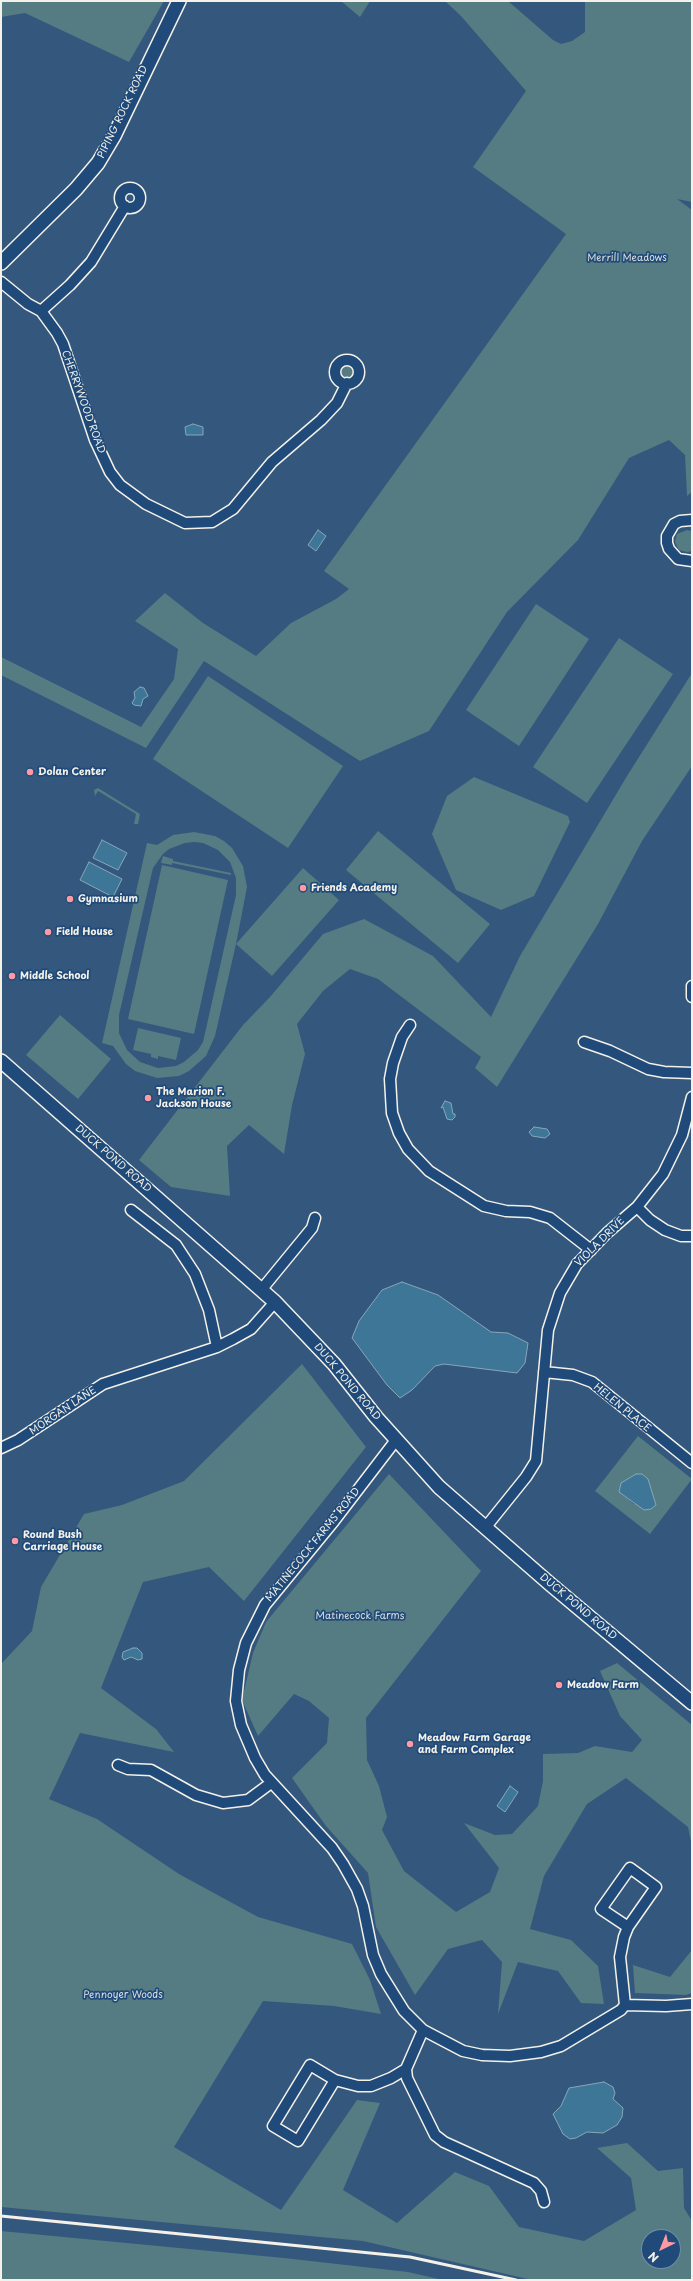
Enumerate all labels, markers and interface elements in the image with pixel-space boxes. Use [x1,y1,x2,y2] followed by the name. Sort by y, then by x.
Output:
[95,64,151,160] street label: PIPING ROCK ROAD
[587,252,667,264] park label: Merrill Meadows
[59,349,107,455] street label: CHERRYWOOD ROAD
[38,766,106,778] place label: Dolan Center
[25,767,35,777] marker: Dolan Center
[311,882,397,894] place label: Friends Academy
[298,883,308,893] marker: Friends Academy
[78,893,138,905] place label: Gymnasium
[65,894,75,904] marker: Gymnasium
[56,926,113,938] place label: Field House
[43,927,53,937] marker: Field House
[20,970,89,982] place label: Middle School
[7,971,17,981] marker: Middle School
[156,1086,231,1110] place label: The Marion F. Jackson House
[143,1093,153,1103] marker: The Marion F. Jackson House
[73,1123,153,1195] street label: DUCK POND ROAD
[573,1215,627,1269] street label: VIOLA DRIVE
[311,1341,383,1423] street label: DUCK POND ROAD
[591,1381,653,1435] street label: HELEN PLACE
[27,1384,99,1438] street label: MORGAN LANE
[263,1486,363,1604] street label: MATINECOCK FARMS ROAD
[23,1529,102,1552] place label: Round Bush Carriage House
[10,1536,20,1546] marker: Round Bush Carriage House
[537,1571,619,1643] street label: DUCK POND ROAD
[316,1610,404,1622] park label: Matinecock Farms
[567,1679,639,1691] place label: Meadow Farm
[554,1680,564,1690] marker: Meadow Farm
[418,1732,531,1756] place label: Meadow Farm Garage and Farm Complex
[405,1739,415,1749] marker: Meadow Farm Garage and Farm Complex
[83,1989,163,2001] park label: Pennoyer Woods
[641,2229,681,2269] north arrow
[644,2248,662,2267] text: N

